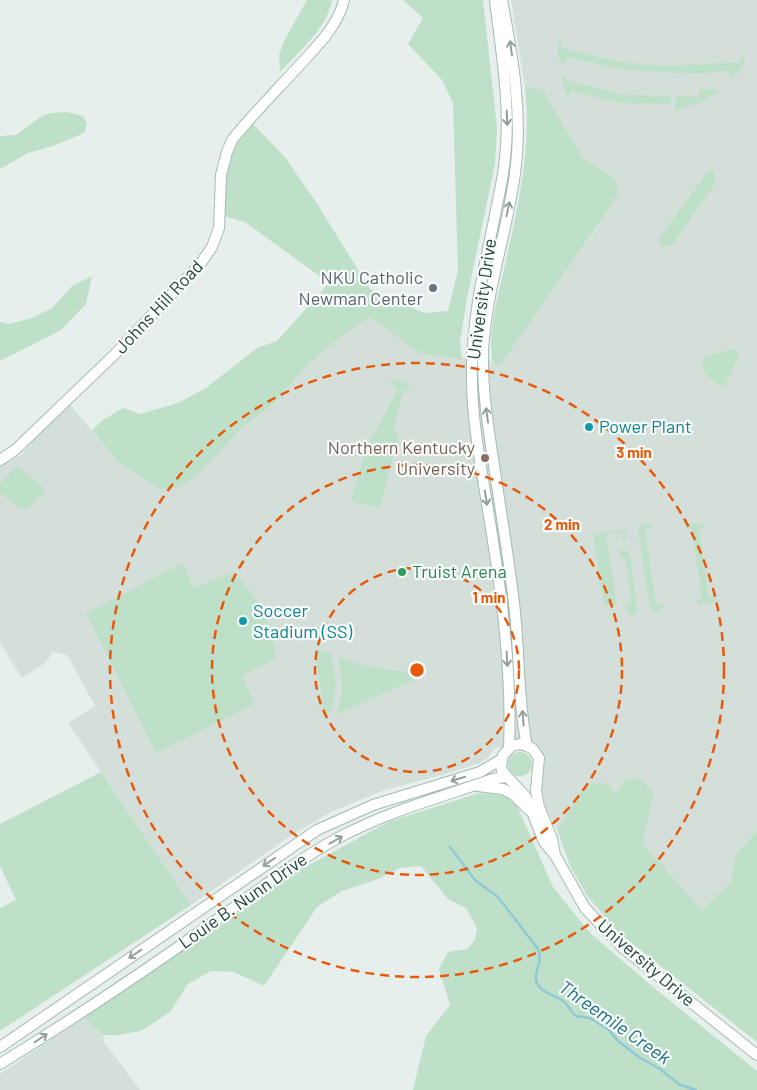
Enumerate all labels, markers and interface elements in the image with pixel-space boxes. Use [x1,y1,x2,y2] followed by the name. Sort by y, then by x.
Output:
[506,40,516,56] one-way arrow
[502,110,512,126] one-way arrow
[504,201,513,217] one-way arrow
[462,237,500,361] street label: University Drive
[109,255,207,358] street label: Johns Hill Road
[298,266,423,309] place label: NKU Catholic Newman Center
[427,282,439,294] marker: NKU Catholic Newman Center
[482,407,492,423] one-way arrow
[599,415,691,437] place label: Power Plant
[583,421,595,433] marker: Power Plant
[328,436,475,479] place label: Northern Kentucky University
[616,443,652,461] text: 3 min
[479,452,491,464] marker: Northern Kentucky University
[482,490,492,506] one-way arrow
[544,515,580,533] text: 2 min
[412,560,507,582] place label: Truist Arena
[396,566,408,578] marker: Truist Arena
[473,588,505,606] text: 1 min
[253,599,353,642] place label: Soccer Stadium (SS)
[237,615,249,627] marker: Soccer Stadium (SS)
[502,651,512,667] one-way arrow
[408,661,426,679] centre of rings
[518,710,527,726] one-way arrow
[450,775,466,785] one-way arrow
[328,835,343,845] one-way arrow
[174,848,311,953] street label: Louie B. Nunn Drive
[263,857,277,867] one-way arrow
[593,914,700,1011] street label: University Drive
[128,949,142,959] one-way arrow
[555,975,676,1069] water label: Threemile Creek
[34,1033,48,1043] one-way arrow

